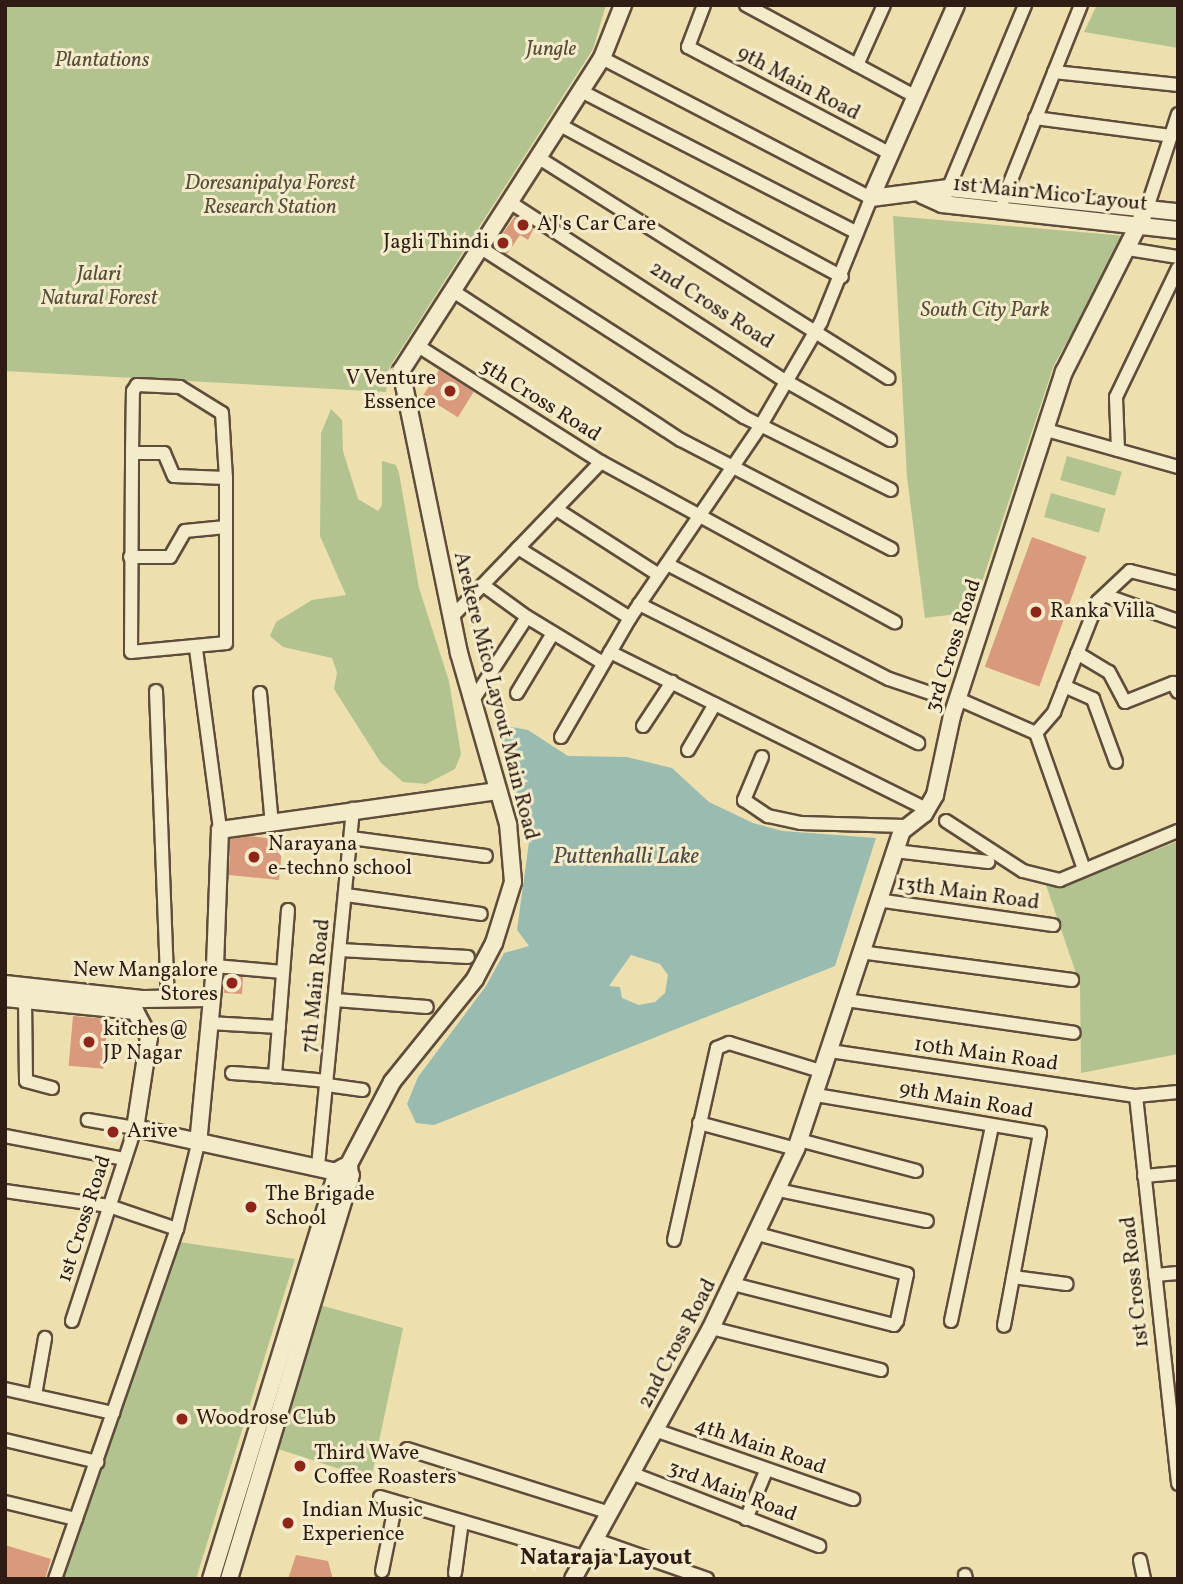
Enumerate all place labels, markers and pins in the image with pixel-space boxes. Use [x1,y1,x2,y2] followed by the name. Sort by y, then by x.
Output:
[537,212,656,238] place label: AJ's Car Care
[515,217,531,233] marker: AJ's Car Care
[383,230,489,256] place label: Jagli Thindi
[495,235,511,251] marker: Jagli Thindi
[345,366,436,416] place label: V Venture Essence
[442,383,458,399] marker: V Venture Essence
[1050,599,1156,625] place label: Ranka Villa
[1028,604,1044,620] marker: Ranka Villa
[268,832,412,882] place label: Narayana e-techno school
[246,849,262,865] marker: Narayana e-techno school
[72,958,218,1008] place label: New Mangalore Stores
[224,975,240,991] marker: New Mangalore Stores
[103,1017,189,1067] place label: kitches@ JP Nagar
[81,1034,97,1050] marker: kitches@ JP Nagar
[127,1119,178,1145] place label: Arive
[105,1124,121,1140] marker: Arive
[265,1182,375,1232] place label: The Brigade School
[243,1199,259,1215] marker: The Brigade School
[196,1406,336,1432] place label: Woodrose Club
[174,1411,190,1427] marker: Woodrose Club
[314,1441,456,1491] place label: Third Wave Coffee Roasters
[292,1458,308,1474] marker: Third Wave Coffee Roasters
[302,1498,423,1548] place label: Indian Music Experience
[280,1515,296,1531] marker: Indian Music Experience

